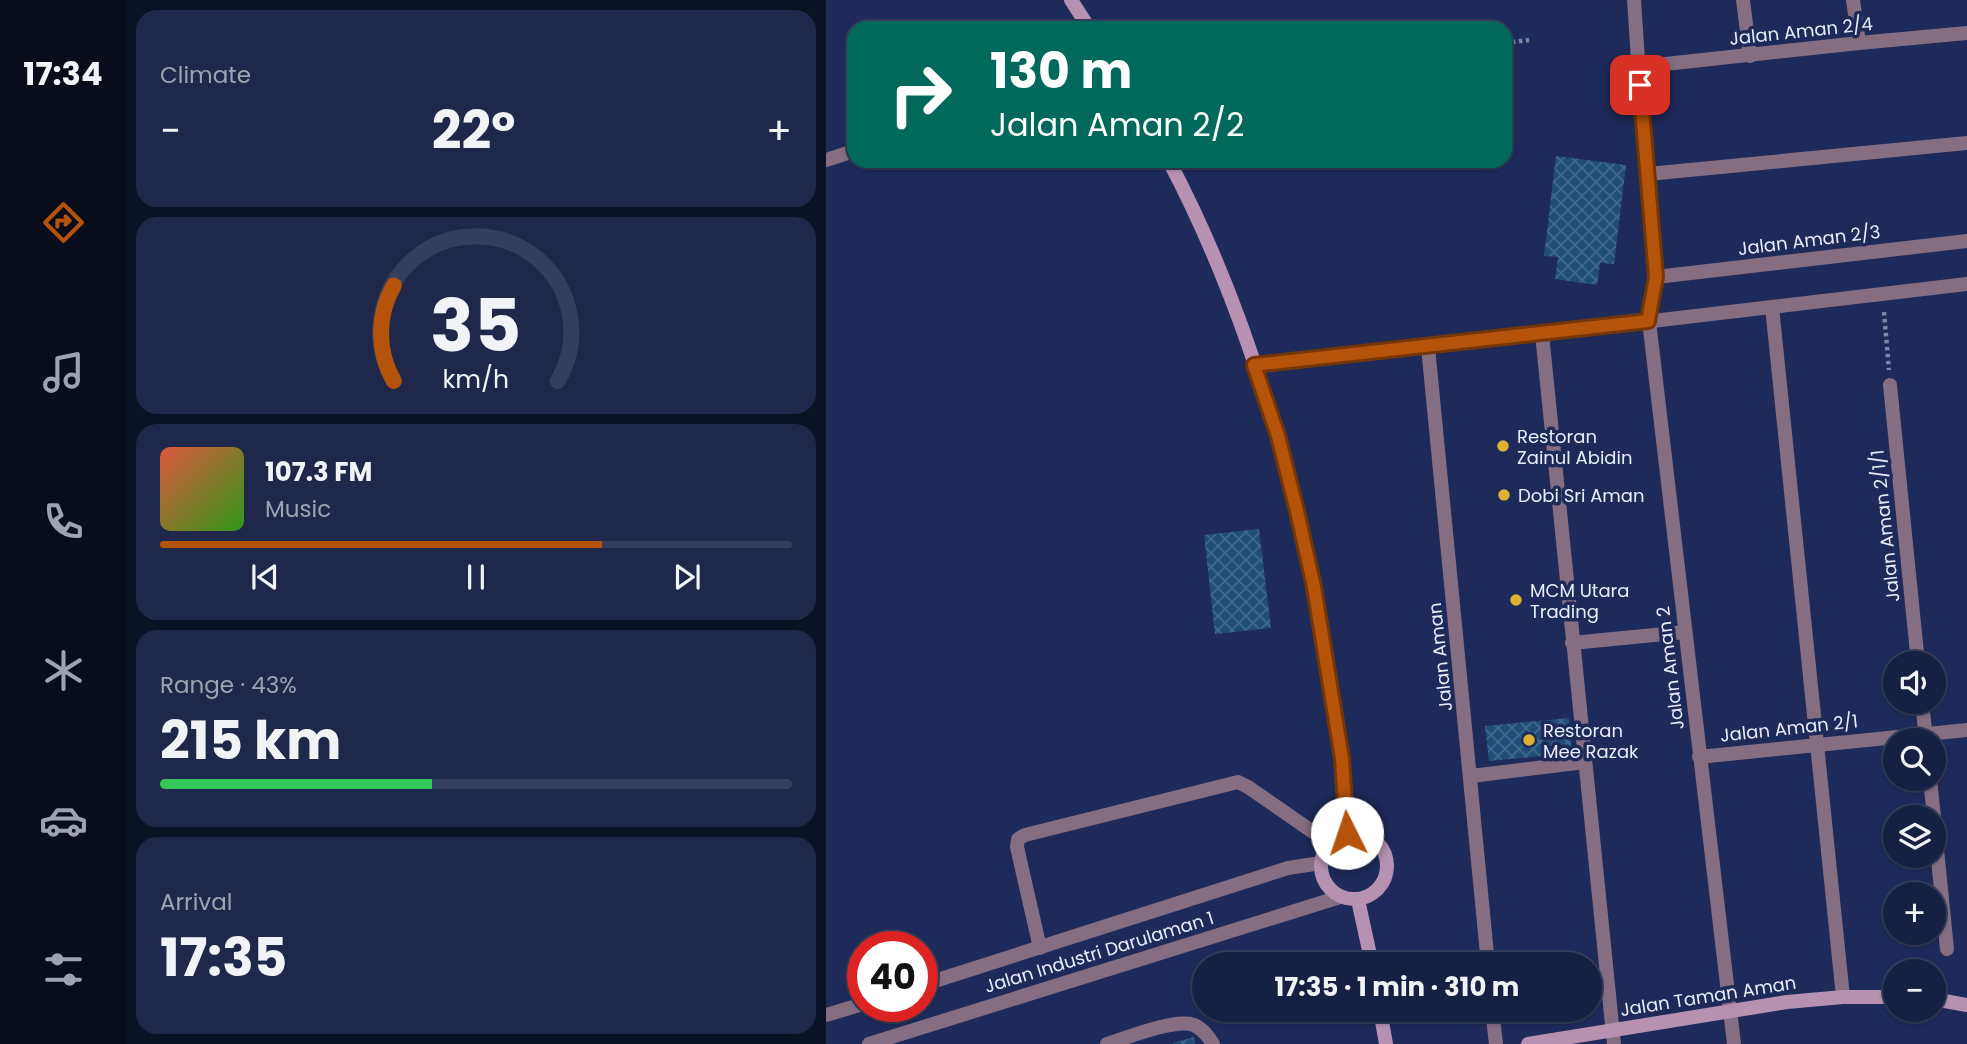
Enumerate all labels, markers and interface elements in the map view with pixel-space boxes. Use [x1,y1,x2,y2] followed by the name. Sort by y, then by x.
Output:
[1728,11,1874,51] street label: Jalan Aman 2/4
[990,37,1132,105] text: 130 m
[875,49,966,140] icon: right
[23,51,103,96] text: 17:34
[1610,55,1670,115] pin
[160,59,251,91] text: Climate
[1621,66,1659,104] icon: arrive
[432,94,515,167] text: 22°
[990,102,1244,147] text: Jalan Aman 2/2
[160,104,181,157] text: −
[766,104,792,157] text: +
[39,198,88,247] icon: directions
[1736,219,1882,261] street label: Jalan Aman 2/3
[430,276,522,377] text: 35
[39,348,88,397] icon: music
[443,362,509,397] text: km/h
[1517,424,1632,470] place label: Restoran Zainul Abidin
[1495,438,1511,454] marker: Restoran Zainul Abidin
[1865,449,1905,603] street label: Jalan Aman 2/1/1
[265,454,372,490] text: 107.3 FM
[1518,483,1645,508] place label: Dobi Sri Aman
[1496,487,1512,503] marker: Dobi Sri Aman
[265,493,331,525] text: Music
[39,497,88,546] icon: phone
[246,558,284,596] icon: previous
[457,558,495,596] icon: pause
[668,558,706,596] icon: next
[1530,578,1629,624] place label: MCM Utara Trading
[1508,592,1524,608] marker: MCM Utara Trading
[1422,601,1458,713] street label: Jalan Aman
[1650,605,1690,731] street label: Jalan Aman 2
[39,646,88,695] icon: climate
[1883,651,1946,1022] map controls
[1883,651,1946,714] button: sound
[160,669,297,701] text: Range · 43%
[160,704,341,777] text: 215 km
[1719,708,1859,748] street label: Jalan Aman 2/1
[1543,718,1639,764] place label: Restoran Mee Razak
[1883,728,1946,791] button: search
[1521,732,1537,748] marker: Restoran Mee Razak
[39,796,88,845] icon: car
[1310,796,1384,870] position arrow
[1883,805,1946,868] button: layers
[1883,882,1946,945] button: +
[160,886,232,918] text: Arrival
[981,905,1217,999] street label: Jalan Industri Darulaman 1
[160,921,287,994] text: 17:35
[847,931,938,1022] speed limit sign: 40
[39,945,88,994] icon: filters
[1883,959,1946,1022] button: −
[1275,969,1519,1005] text: 17:35 · 1 min · 310 m
[1618,970,1798,1022] street label: Jalan Taman Aman

